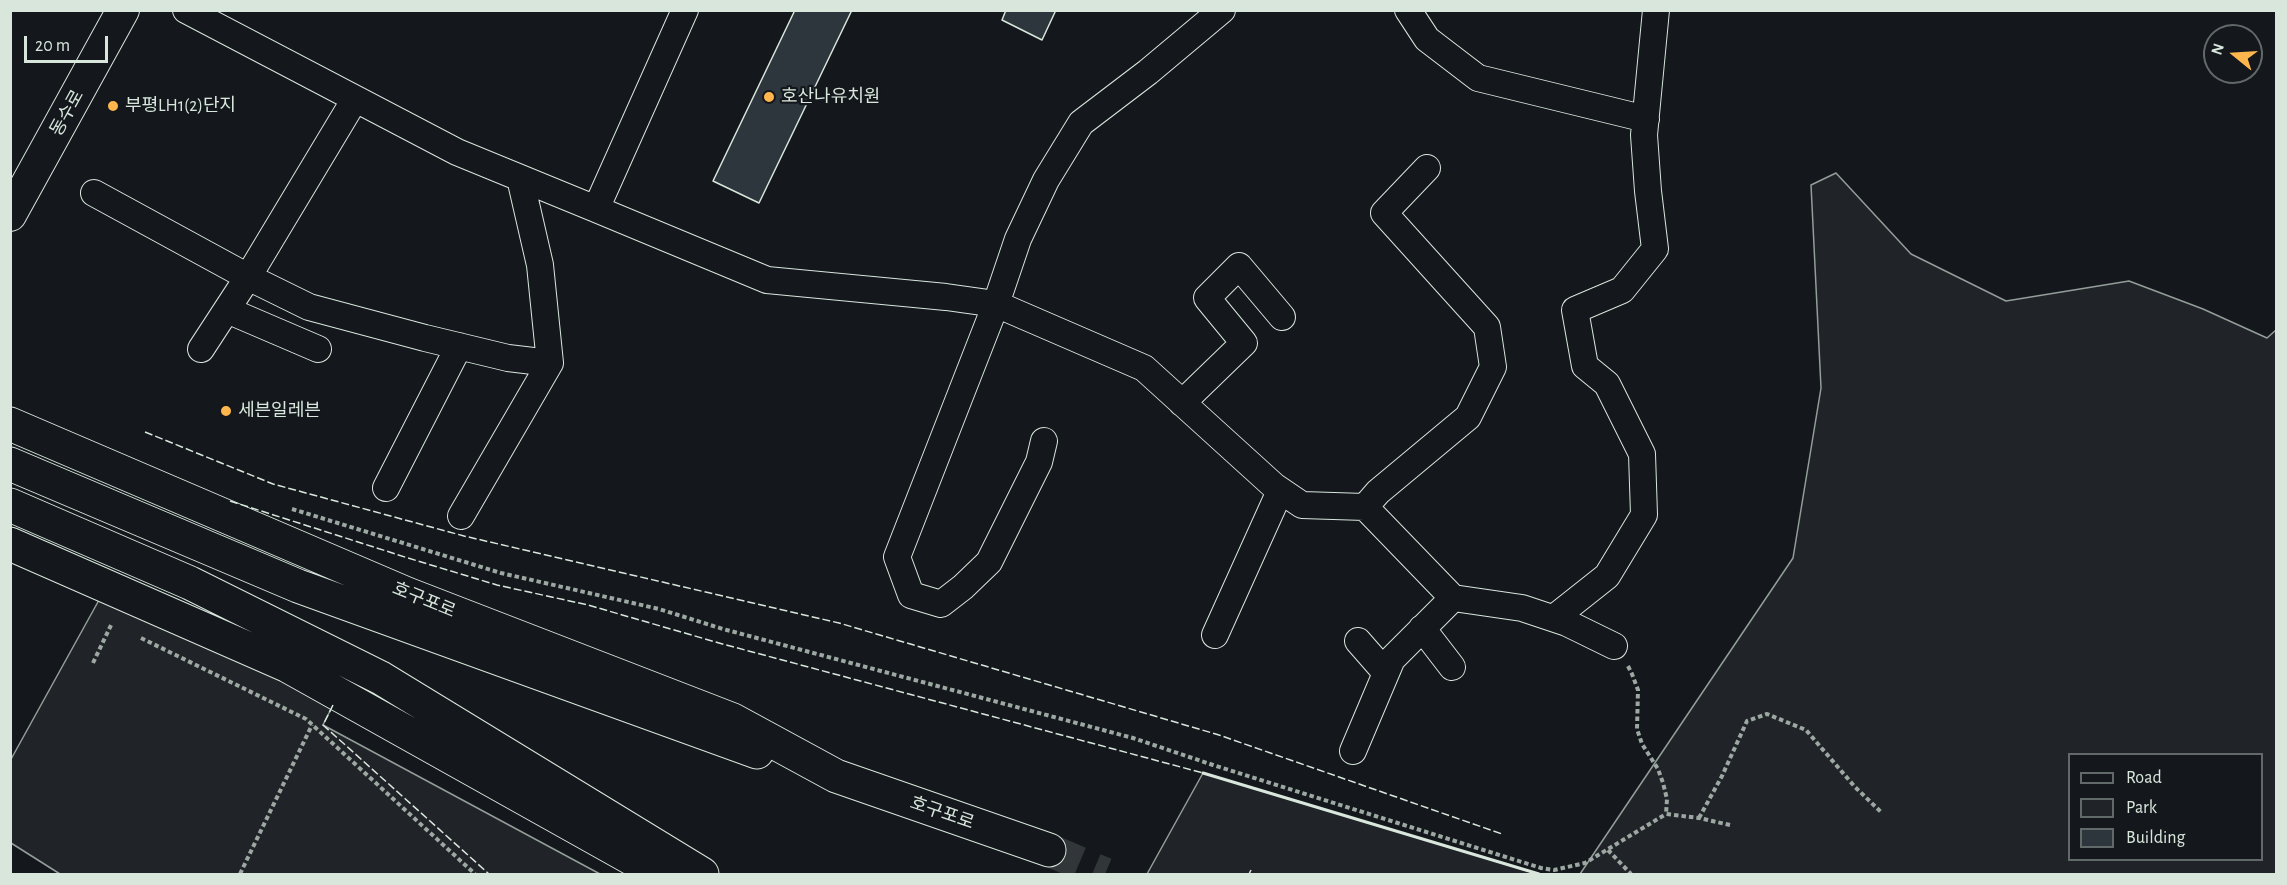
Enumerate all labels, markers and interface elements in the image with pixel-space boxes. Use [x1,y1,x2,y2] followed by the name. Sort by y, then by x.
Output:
[27,24,111,62] scale bar
[2203,24,2263,84] north arrow
[35,37,70,55] text: 20 m
[2208,41,2227,57] text: N
[46,86,88,140] street label: 동수로
[781,86,880,108] place label: 호산나유치원
[762,90,776,104] marker: 호산나유치원
[125,95,236,117] place label: 부평LH1(2)단지
[106,99,120,113] marker: 부평LH1(2)단지
[238,400,321,422] place label: 세븐일레븐
[219,404,233,418] marker: 세븐일레븐
[389,578,459,622] street label: 호구포로
[2068,753,2263,861] legend
[2126,769,2162,787] text: Road
[907,792,977,834] street label: 호구포로
[2126,799,2157,817] text: Park
[2126,829,2185,847] text: Building

